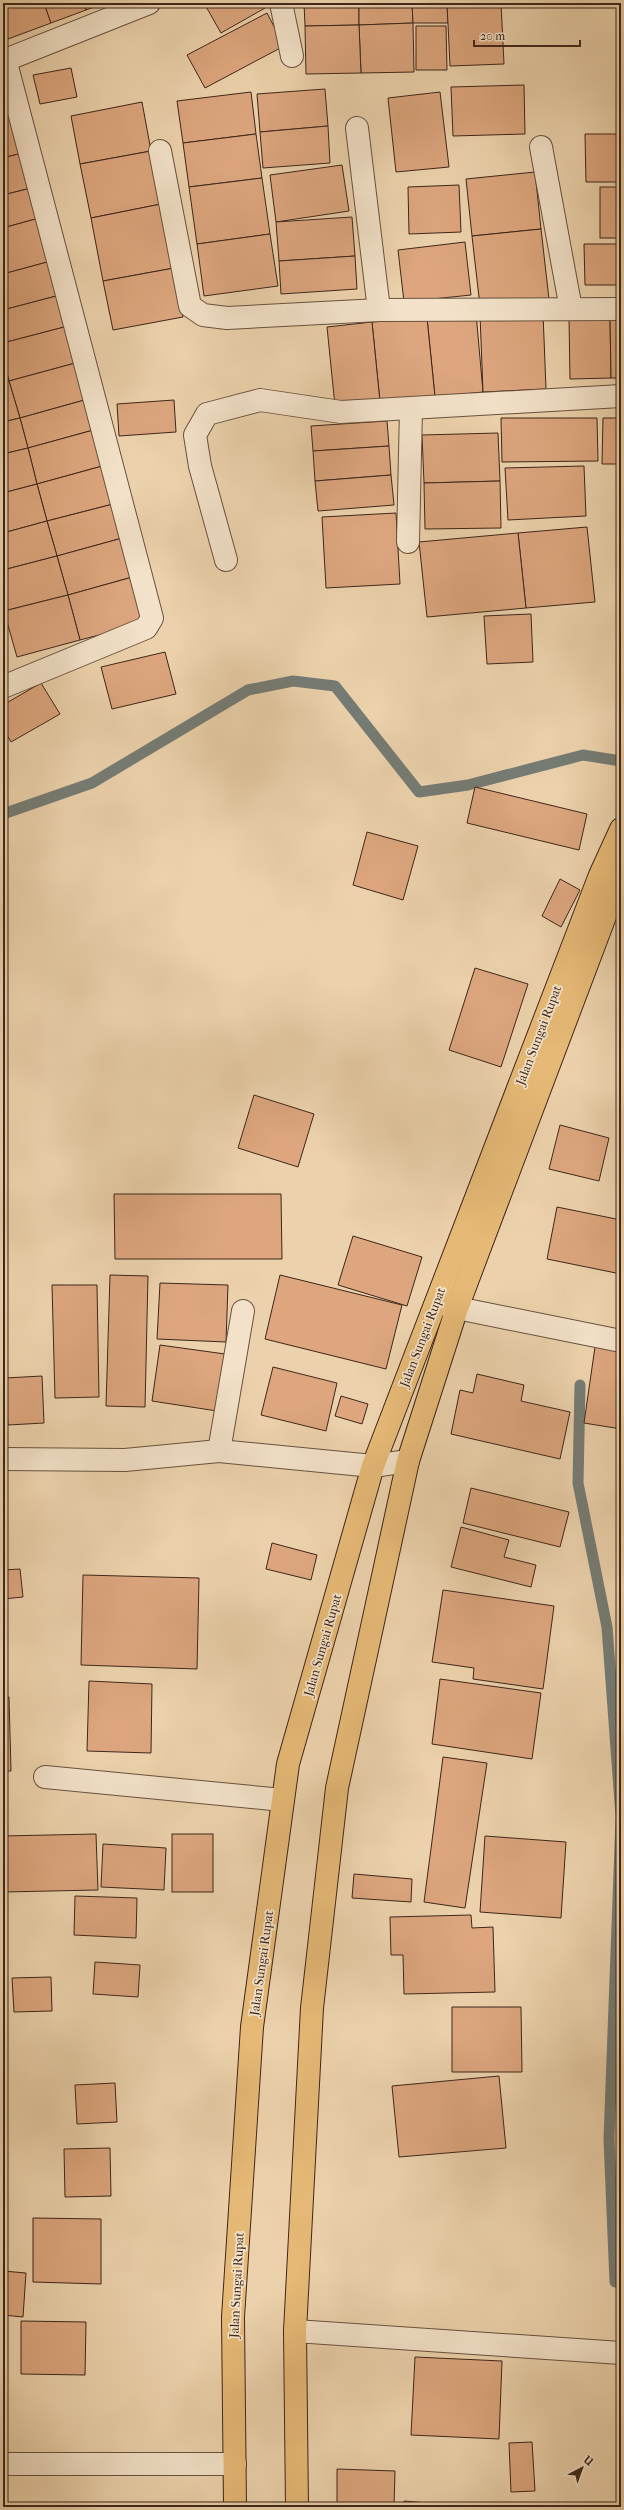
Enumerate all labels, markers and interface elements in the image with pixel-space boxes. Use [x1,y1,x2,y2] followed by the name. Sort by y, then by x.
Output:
[474,22,580,48] scale bar
[480,29,505,43] text: 20 m
[512,983,565,1088] street label: Jalan Sungai Rupat
[396,1285,449,1390] street label: Jalan Sungai Rupat
[300,1592,344,1699] street label: Jalan Sungai Rupat
[247,1909,276,2018] street label: Jalan Sungai Rupat
[226,2231,247,2339] street label: Jalan Sungai Rupat
[562,2448,602,2488] north arrow
[580,2452,596,2469] text: U

